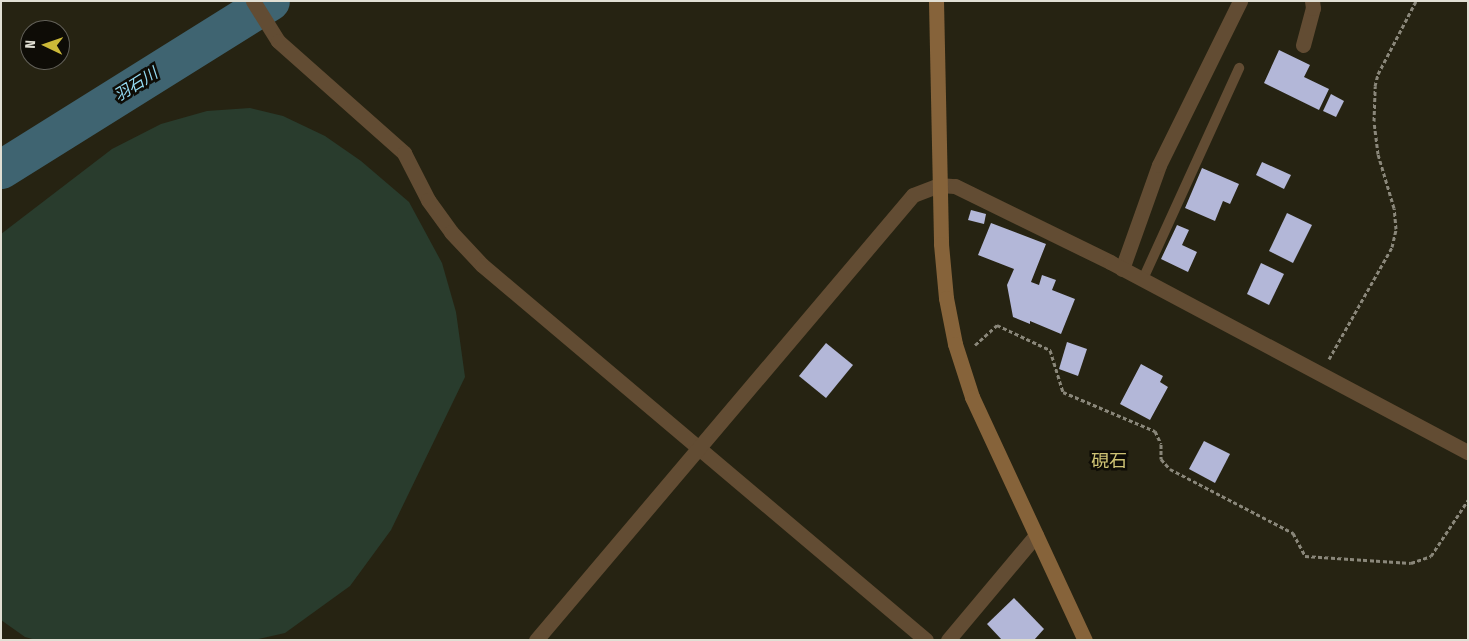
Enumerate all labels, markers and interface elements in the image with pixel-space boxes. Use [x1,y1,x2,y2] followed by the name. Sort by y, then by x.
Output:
[20,20,70,70] north arrow
[22,40,39,49] text: N
[111,64,161,106] water label: 羽石川
[1091,450,1127,472] district label: 硯石

